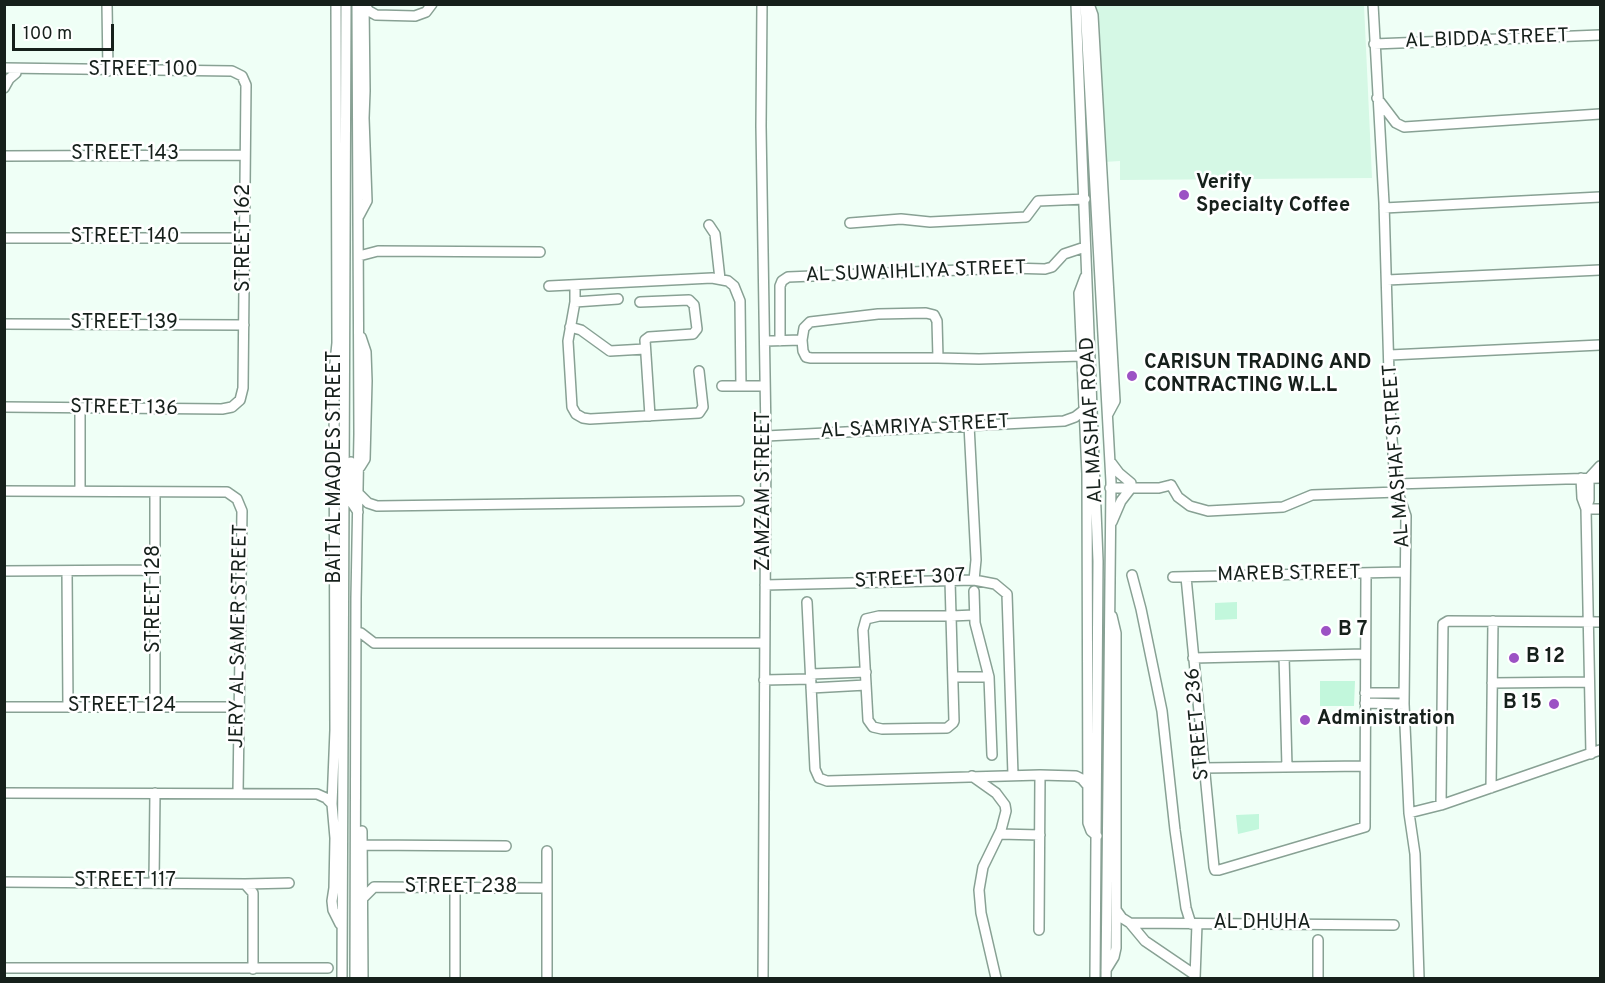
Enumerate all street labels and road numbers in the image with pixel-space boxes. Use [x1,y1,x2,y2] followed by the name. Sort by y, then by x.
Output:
[1405,25,1569,55] street label: AL BIDDA STREET
[88,59,198,83] street label: STREET 100
[71,143,179,167] street label: STREET 143
[233,184,257,292] street label: STREET 162
[71,226,179,250] street label: STREET 140
[805,257,1027,289] street label: AL SUWAIHLIYA STREET
[70,312,178,336] street label: STREET 139
[1077,336,1109,504] street label: AL MASHAF ROAD
[324,350,348,584] street label: BAIT AL MAQDES STREET
[1380,363,1416,549] street label: AL MASHAF STREET
[70,396,178,422] street label: STREET 136
[753,411,777,571] street label: ZAMZAM STREET
[820,411,1010,445] street label: AL SAMRIYA STREET
[226,523,254,749] street label: JERY AL SAMER STREET
[143,545,167,653] street label: STREET 128
[1217,562,1361,588] street label: MAREB STREET
[854,565,966,595] street label: STREET 307
[1182,667,1216,781] street label: STREET 236
[68,695,176,719] street label: STREET 124
[74,870,176,894] street label: STREET 117
[404,876,518,900] street label: STREET 238
[1213,912,1311,936] street label: AL DHUHA

